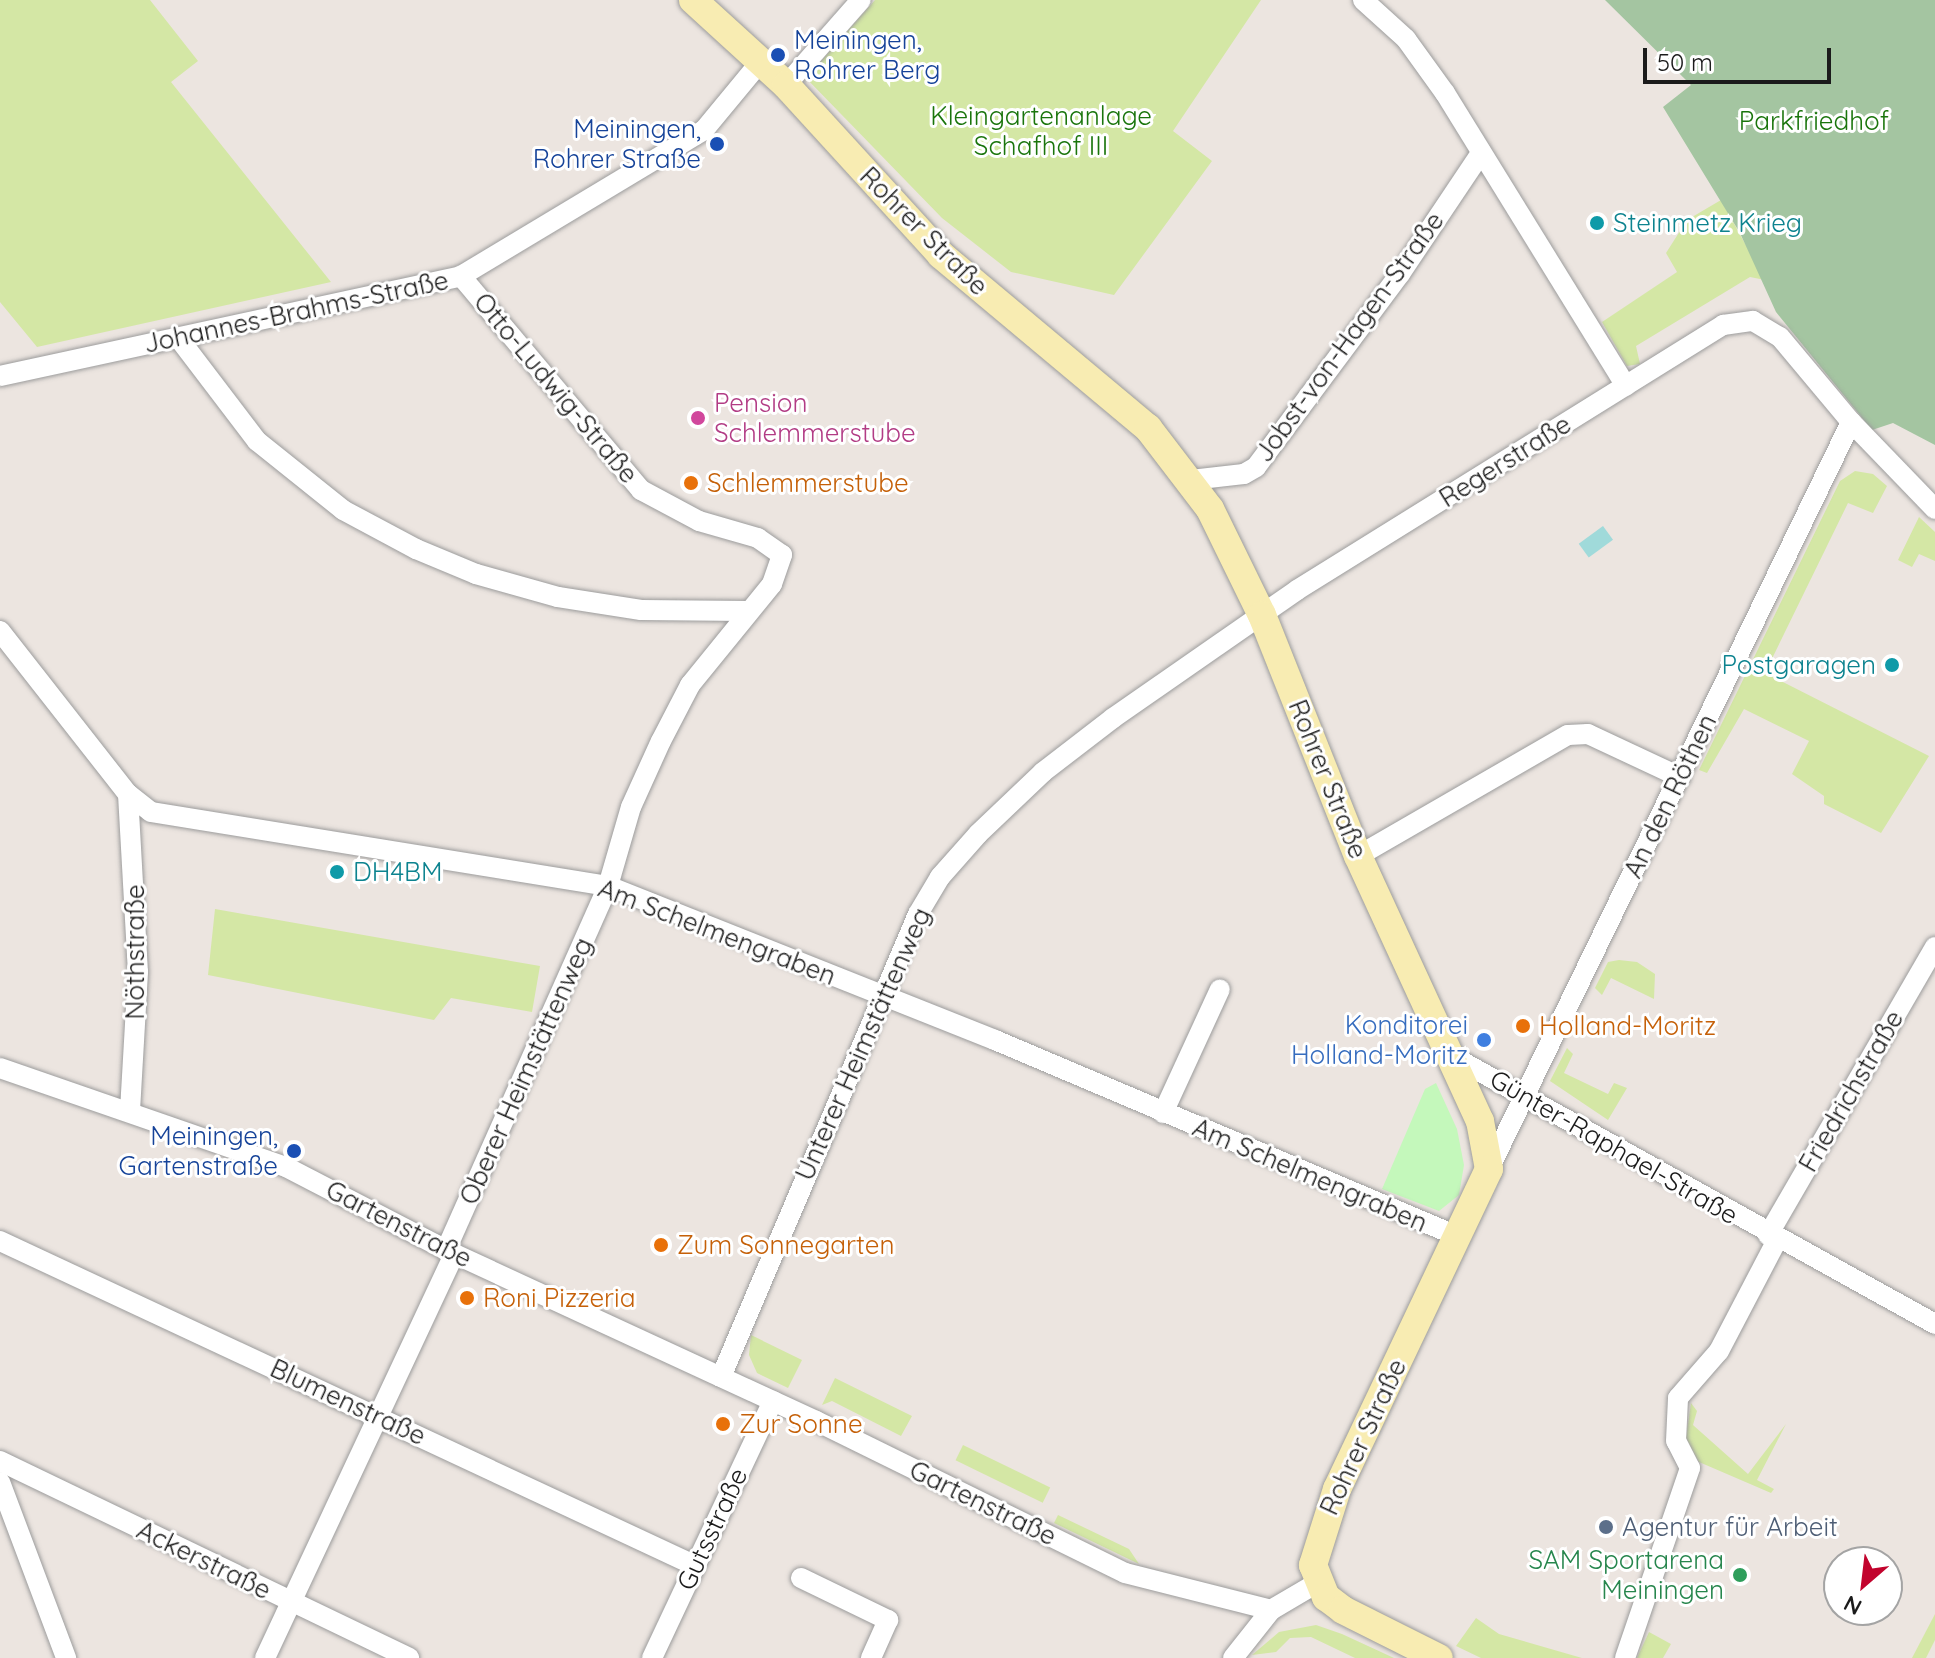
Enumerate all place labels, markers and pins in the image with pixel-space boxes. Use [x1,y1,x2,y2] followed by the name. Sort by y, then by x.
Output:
[794,24,940,86] place label: Meiningen, Rohrer Berg
[769,46,787,64] marker: Meiningen, Rohrer Berg
[533,113,701,174] place label: Meiningen, Rohrer Straße
[708,135,726,153] marker: Meiningen, Rohrer Straße
[1613,207,1802,239] place label: Steinmetz Krieg
[1588,214,1606,232] marker: Steinmetz Krieg
[714,387,916,448] place label: Pension Schlemmerstube
[689,409,707,427] marker: Pension Schlemmerstube
[707,467,909,499] place label: Schlemmerstube
[682,474,700,492] marker: Schlemmerstube
[1721,649,1876,681] place label: Postgaragen
[1883,656,1901,674] marker: Postgaragen
[353,856,443,888] place label: DH4BM
[328,863,346,881] marker: DH4BM
[1291,1009,1468,1070] place label: Konditorei Holland-Moritz
[1539,1010,1716,1042] place label: Holland-Moritz
[1514,1017,1532,1035] marker: Holland-Moritz
[1475,1031,1493,1049] marker: Konditorei Holland-Moritz
[118,1120,278,1182] place label: Meiningen, Gartenstraße
[285,1142,303,1160] marker: Meiningen, Gartenstraße
[677,1229,894,1261] place label: Zum Sonnegarten
[652,1236,670,1254] marker: Zum Sonnegarten
[483,1282,635,1314] place label: Roni Pizzeria
[458,1289,476,1307] marker: Roni Pizzeria
[739,1408,863,1440] place label: Zur Sonne
[714,1415,732,1433] marker: Zur Sonne
[1622,1511,1838,1543] place label: Agentur für Arbeit
[1597,1518,1615,1536] marker: Agentur für Arbeit
[1528,1544,1724,1606] place label: SAM Sportarena Meiningen
[1731,1566,1749,1584] marker: SAM Sportarena Meiningen

